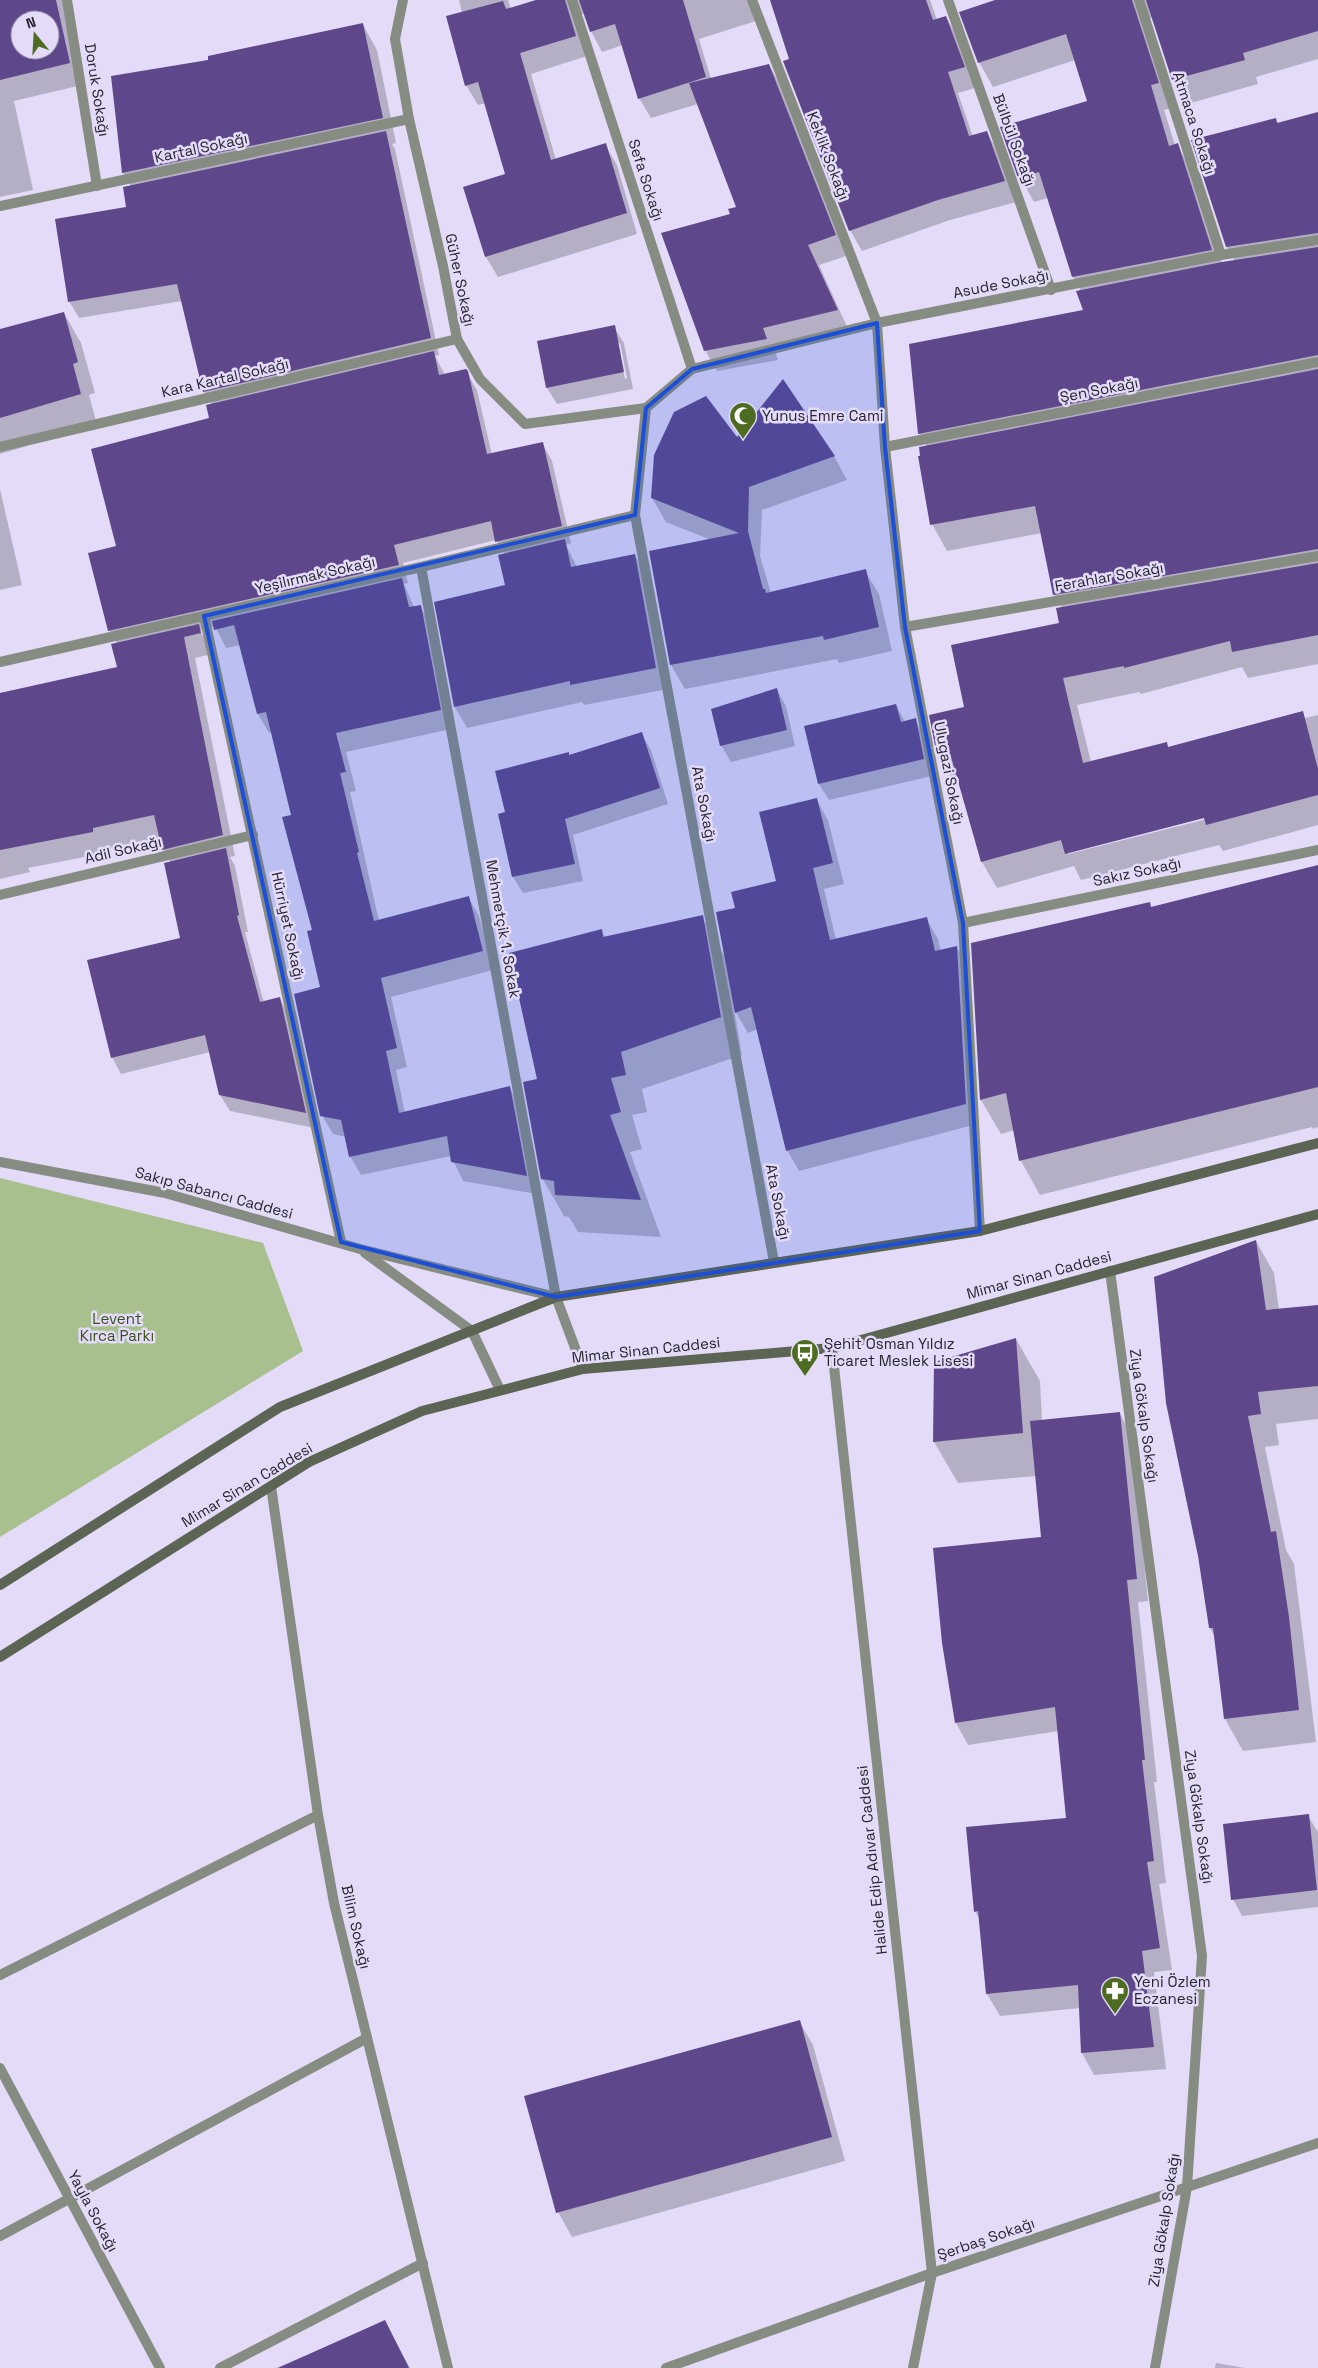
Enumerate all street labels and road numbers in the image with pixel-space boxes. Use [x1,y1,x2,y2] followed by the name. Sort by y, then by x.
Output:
[81,42,114,138] street label: Doruk Sokağı
[1169,69,1220,177] street label: Atmaca Sokağı
[989,91,1040,189] street label: Bülbül Sokağı
[803,109,854,203] street label: Keklik Sokağı
[153,128,249,167] street label: Kartal Sokağı
[624,137,669,223] street label: Sefa Sokağı
[441,232,480,328] street label: Güher Sokağı
[951,265,1050,302] street label: Asude Sokağı
[159,354,290,401] street label: Kara Kartal Sokağı
[1058,373,1140,406] street label: Şen Sokağı
[253,551,377,598] street label: Yeşilırmak Sokağı
[1053,558,1165,595] street label: Ferahlar Sokağı
[930,720,969,826] street label: Ulugazi Sokağı
[688,764,721,843] street label: Ata Sokağı
[83,831,163,868] street label: Adil Sokağı
[1091,853,1183,890] street label: Sakız Sokağı
[482,858,525,1000] street label: Mehmetçik 1. Sokak
[268,870,309,982] street label: Hürriyet Sokağı
[133,1162,295,1223] street label: Sakıp Sabancı Caddesi
[762,1162,795,1241] street label: Ata Sokağı
[964,1246,1113,1303] street label: Mimar Sinan Caddesi
[571,1332,721,1367] street label: Mimar Sinan Caddesi
[1126,1348,1163,1484] street label: Ziya Gökalp Sokağı
[178,1438,316,1531] street label: Mimar Sinan Caddesi
[1181,1749,1218,1885] street label: Ziya Gökalp Sokağı
[852,1765,891,1955] street label: Halide Edip Adıvar Caddesi
[338,1883,375,1971] street label: Bilim Sokağı
[1144,2152,1183,2288] street label: Ziya Gökalp Sokağı
[64,2167,123,2255] street label: Yayla Sokağı
[935,2213,1037,2264] street label: Şerbaş Sokağı

